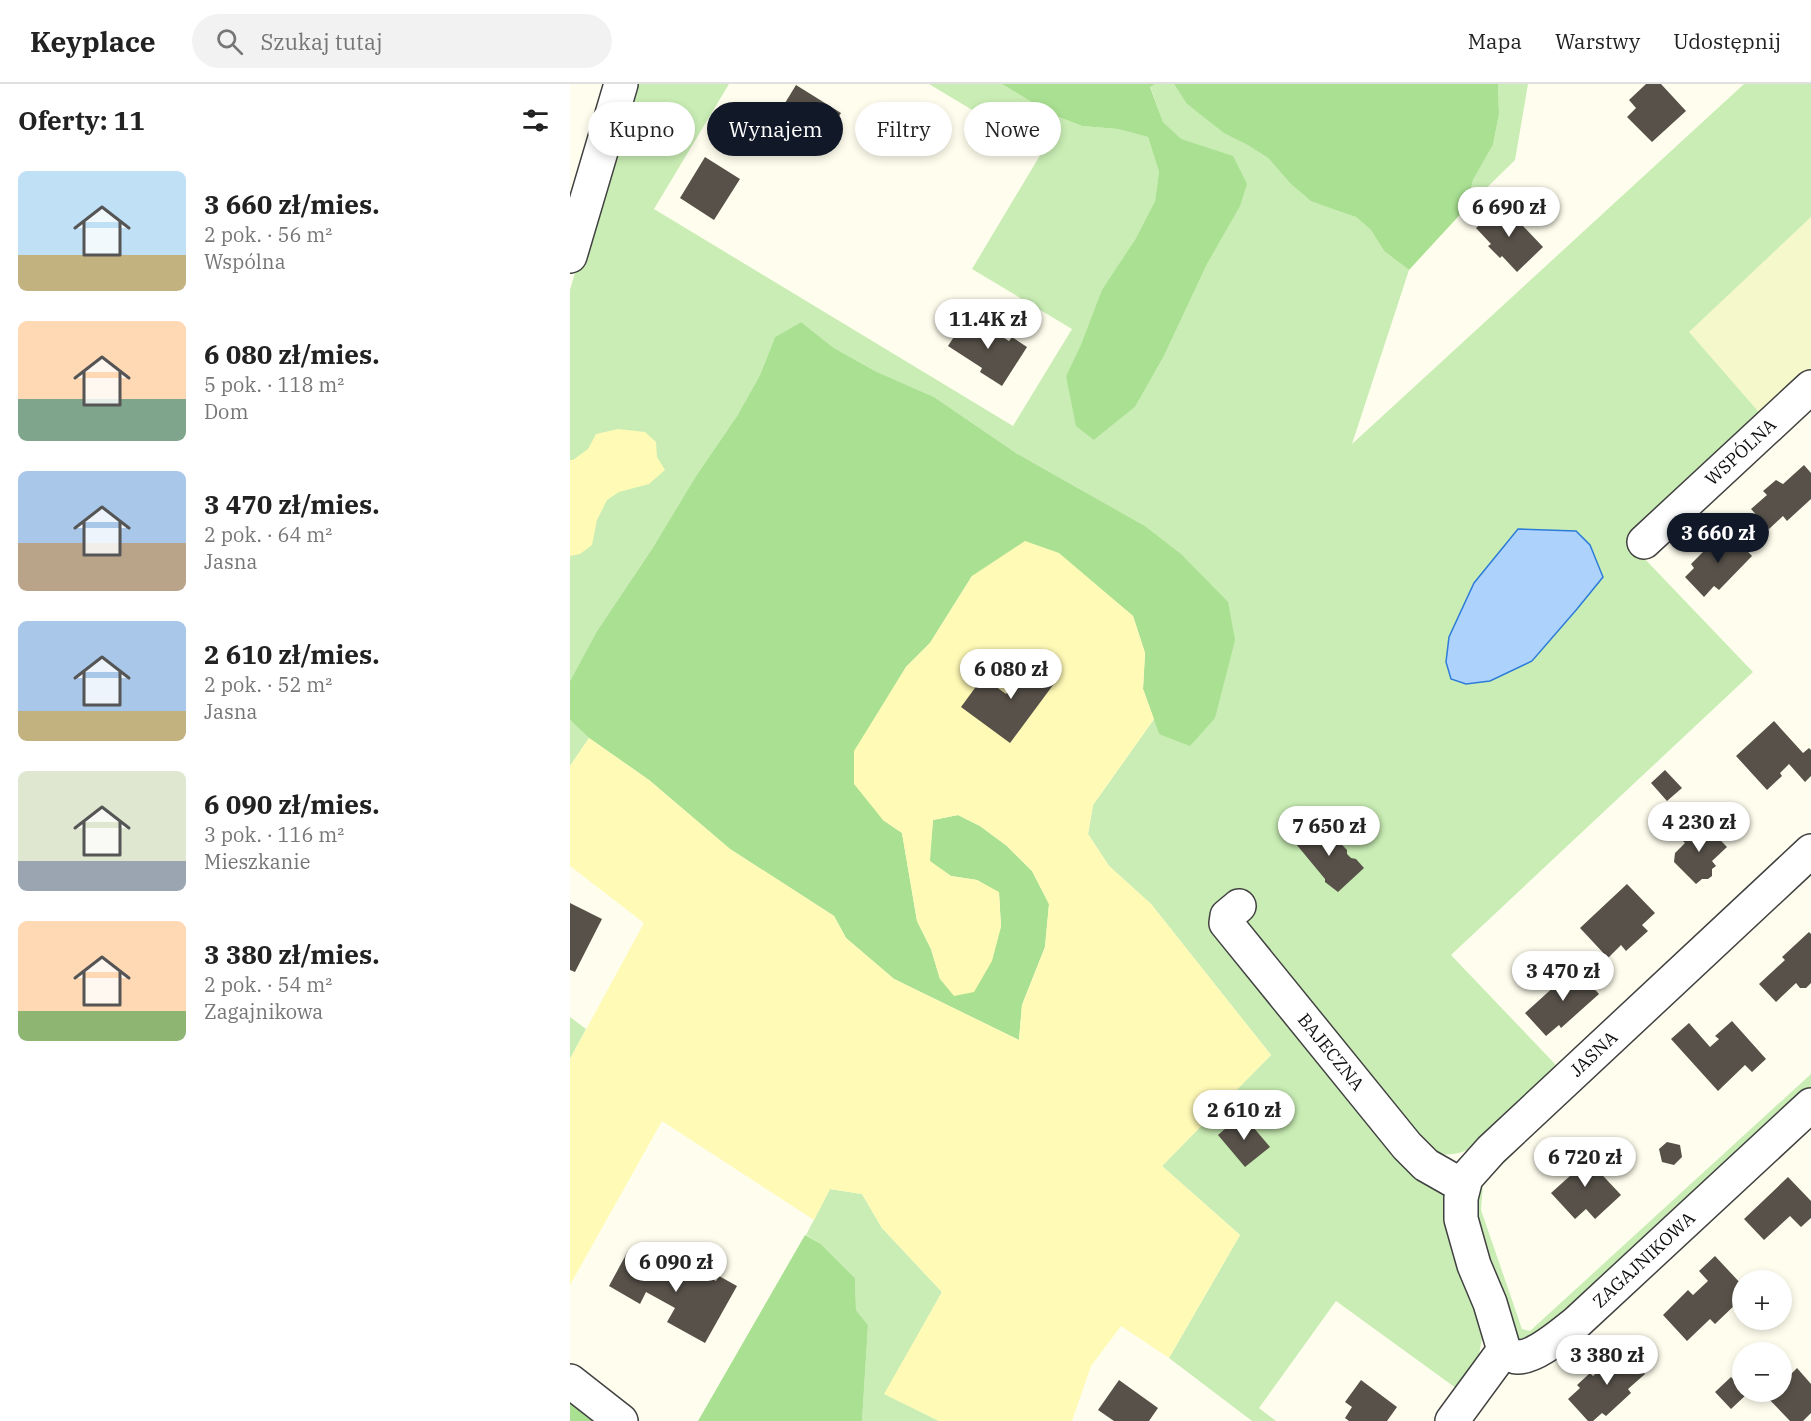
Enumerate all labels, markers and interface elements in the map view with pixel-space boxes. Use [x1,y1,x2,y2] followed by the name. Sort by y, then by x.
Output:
[192,14,612,68] search box
[30,23,156,60] text: Keyplace
[213,25,246,58] icon: search
[261,27,383,56] text: Szukaj tutaj
[1468,27,1522,55] text: Mapa
[1555,27,1640,55] text: Warstwy
[1673,27,1781,55] text: Udostępnij
[588,102,695,156] chip: Kupno
[707,102,843,156] chip: Wynajem
[855,102,952,156] chip: Filtry
[964,102,1061,156] chip: Nowe
[18,103,145,137] text: Oferty: 11
[519,104,552,137] icon: filters
[204,187,380,221] text: 3 660 zł/mies.
[1447,187,1571,238] pin: 6 690 zł
[1472,193,1546,220] text: 6 690 zł
[66,195,138,267] icon: home
[204,221,332,248] text: 2 pok. · 56 m²
[204,248,286,275] text: Wspólna
[926,299,1050,350] pin: 11.4K zł
[949,305,1027,332] text: 11.4K zł
[204,337,380,371] text: 6 080 zł/mies.
[66,345,138,417] icon: home
[204,371,344,398] text: 5 pok. · 118 m²
[204,398,248,425] text: Dom
[1700,413,1781,491] street label: WSPÓLNA
[204,487,380,521] text: 3 470 zł/mies.
[66,495,138,567] icon: home
[1656,513,1780,564] pin: 3 660 zł
[1681,519,1755,546] text: 3 660 zł
[204,521,332,548] text: 2 pok. · 64 m²
[204,548,257,575] text: Jasna
[204,637,380,671] text: 2 610 zł/mies.
[66,645,138,717] icon: home
[949,649,1073,700] pin: 6 080 zł
[974,655,1048,682] text: 6 080 zł
[204,671,332,698] text: 2 pok. · 52 m²
[204,698,257,725] text: Jasna
[204,787,380,821] text: 6 090 zł/mies.
[66,795,138,867] icon: home
[1637,802,1761,853] pin: 4 230 zł
[1267,806,1391,857] pin: 7 650 zł
[1662,808,1736,835] text: 4 230 zł
[1292,812,1366,839] text: 7 650 zł
[204,821,344,848] text: 3 pok. · 116 m²
[204,848,310,875] text: Mieszkanie
[204,937,380,971] text: 3 380 zł/mies.
[66,945,138,1017] icon: home
[1501,951,1625,1002] pin: 3 470 zł
[1526,957,1600,984] text: 3 470 zł
[204,971,332,998] text: 2 pok. · 54 m²
[204,998,323,1025] text: Zagajnikowa
[1293,1008,1370,1096] street label: BAJECZNA
[1565,1025,1623,1081] street label: JASNA
[1182,1090,1306,1141] pin: 2 610 zł
[1207,1096,1281,1123] text: 2 610 zł
[1523,1137,1647,1188] pin: 6 720 zł
[1548,1143,1622,1170] text: 6 720 zł
[1588,1206,1700,1313] street label: ZAGAJNIKOWA
[614,1242,738,1293] pin: 6 090 zł
[639,1248,713,1275] text: 6 090 zł
[1732,1270,1792,1402] map controls
[1732,1270,1792,1330] button: +
[1545,1335,1669,1386] pin: 3 380 zł
[1570,1341,1644,1368] text: 3 380 zł
[1732,1342,1792,1402] button: −

